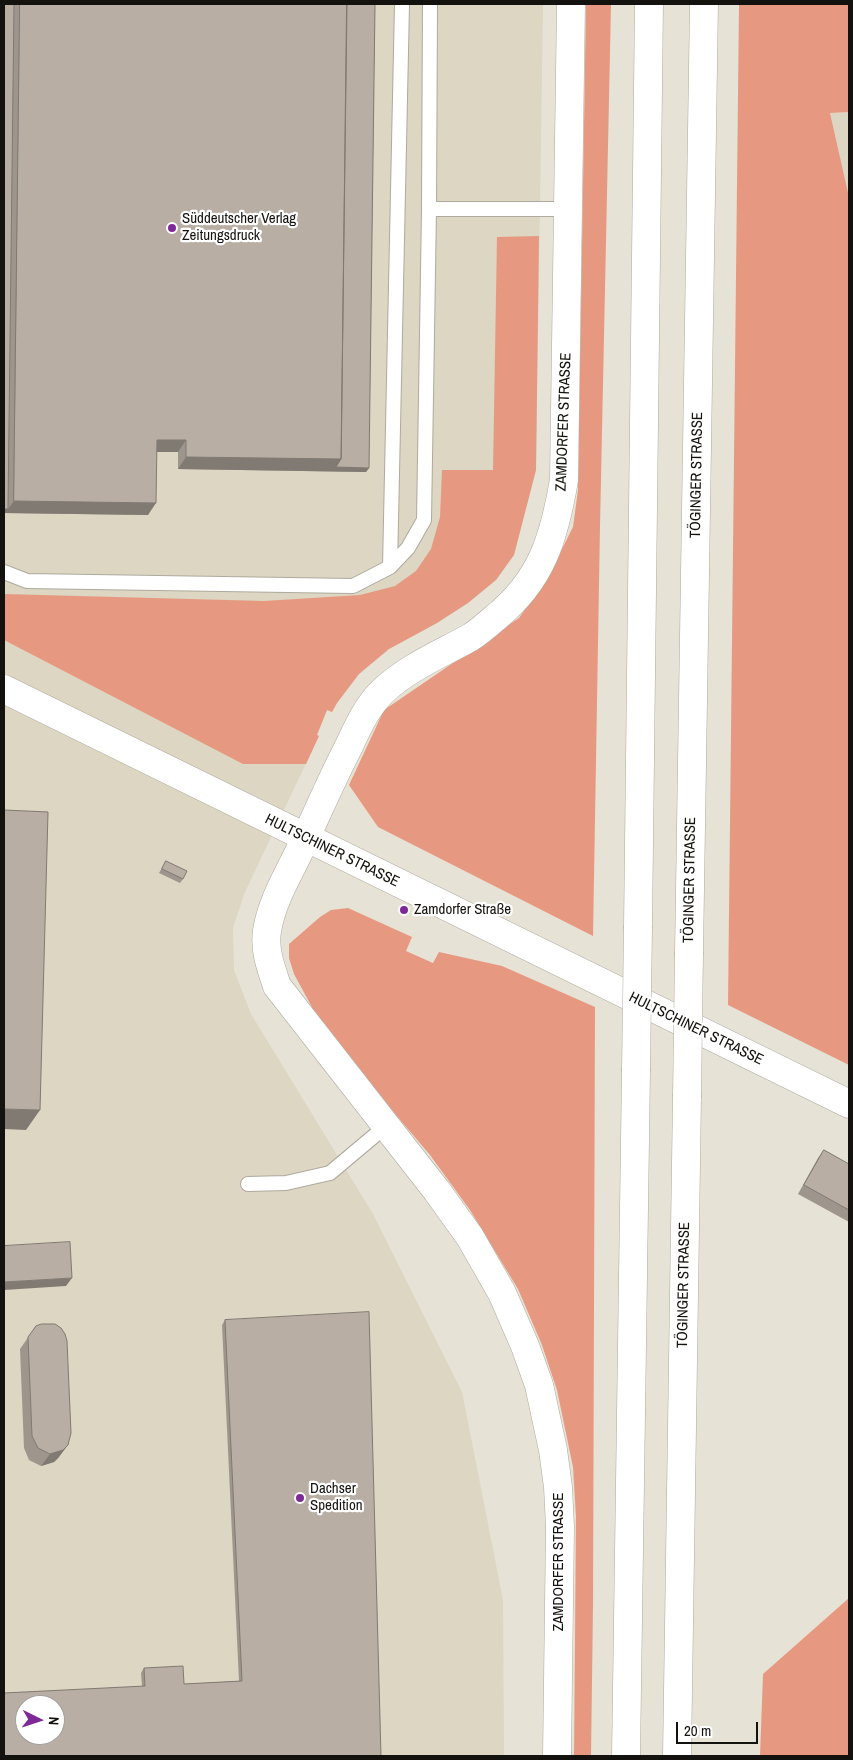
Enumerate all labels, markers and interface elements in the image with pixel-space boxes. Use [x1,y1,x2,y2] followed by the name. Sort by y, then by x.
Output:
[182,210,296,245] place label: Süddeutscher Verlag Zeitungsdruck
[166,222,178,234] marker: Süddeutscher Verlag Zeitungsdruck
[553,352,575,492] street label: ZAMDORFER STRASSE
[687,412,707,538] street label: TÖGINGER STRASSE
[262,811,402,891] street label: HULTSCHINER STRASSE
[680,817,700,943] street label: TÖGINGER STRASSE
[414,901,511,919] place label: Zamdorfer Straße
[398,904,410,916] marker: Zamdorfer Straße
[626,989,766,1069] street label: HULTSCHINER STRASSE
[674,1222,694,1348] street label: TÖGINGER STRASSE
[310,1480,363,1515] place label: Dachser Spedition
[294,1492,306,1504] marker: Dachser Spedition
[550,1493,568,1631] street label: ZAMDORFER STRASSE
[15,1695,65,1745] north arrow
[678,1712,760,1744] scale bar
[45,1716,63,1726] text: N
[684,1720,711,1741] text: 20 m

